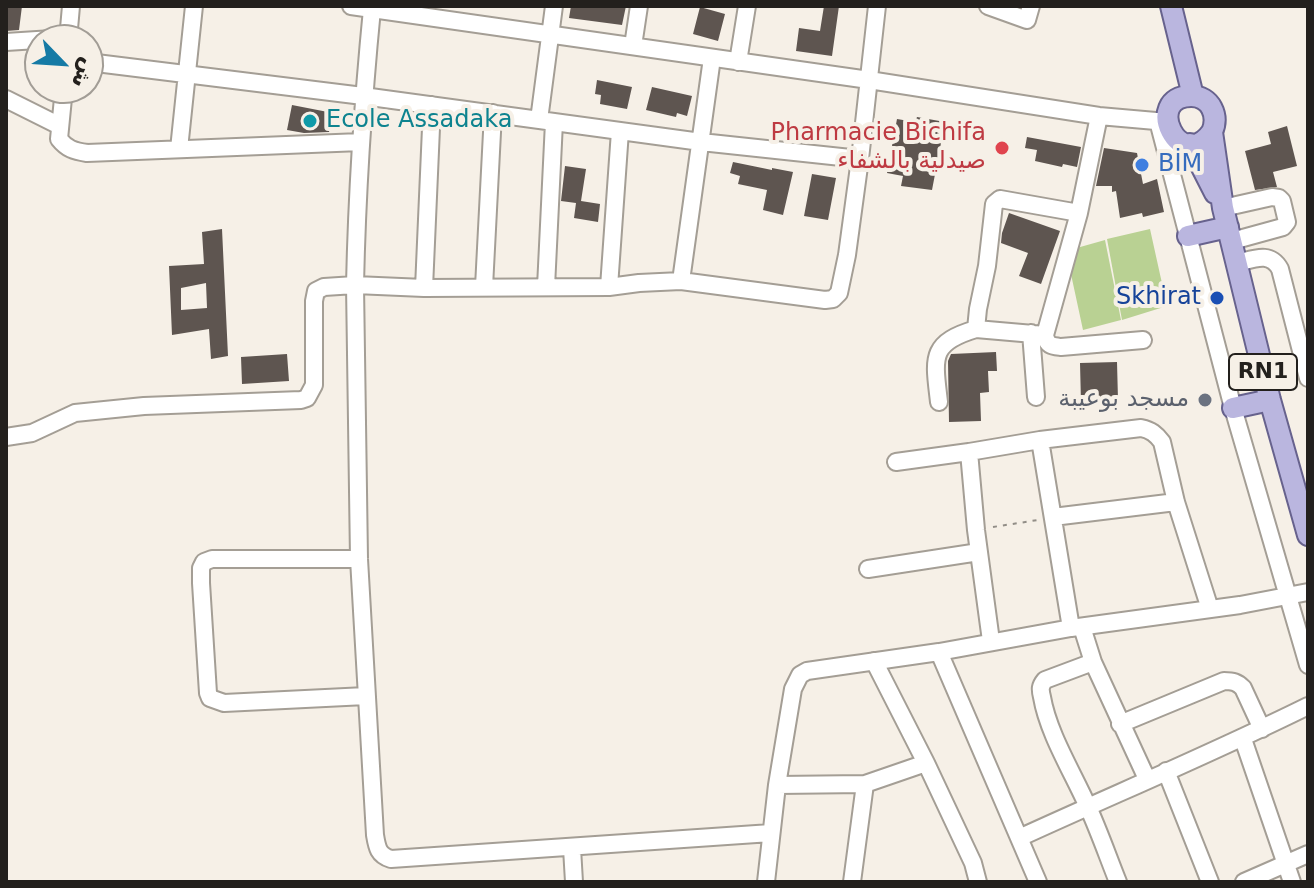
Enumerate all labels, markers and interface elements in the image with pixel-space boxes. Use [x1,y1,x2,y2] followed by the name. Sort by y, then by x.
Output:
[24,24,104,104] north arrow
[67,54,102,93] text: ش
[326,107,512,135] place label: Ecole Assadaka
[301,112,319,130] marker: Ecole Assadaka
[770,120,986,176] place label: Pharmacie Bichifa صيدلية بالشفاء
[993,139,1011,157] marker: Pharmacie Bichifa صيدلية بالشفاء
[1158,151,1202,179] place label: BİM
[1133,156,1151,174] marker: BİM
[1116,284,1201,312] place label: Skhirat
[1208,289,1226,307] marker: Skhirat
[1229,354,1297,390] road number: RN1
[1058,386,1189,414] place label: مسجد بوعيبة
[1196,391,1214,409] marker: مسجد بوعيبة

